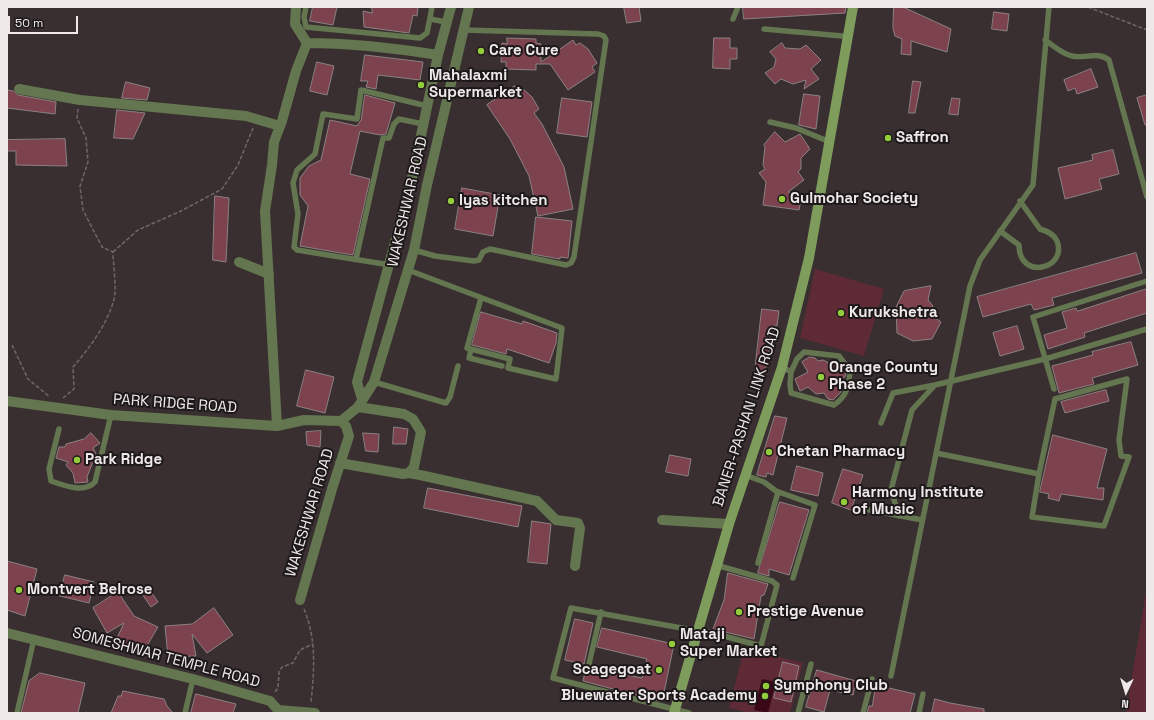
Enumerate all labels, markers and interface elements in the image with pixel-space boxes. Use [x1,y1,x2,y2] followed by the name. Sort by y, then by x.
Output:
[10,8,80,34] scale bar
[15,15,43,31] text: 50 m
[489,42,559,60] place label: Care Cure
[476,46,486,56] marker: Care Cure
[429,67,522,102] place label: Mahalaxmi Supermarket
[416,80,426,90] marker: Mahalaxmi Supermarket
[896,129,949,147] place label: Saffron
[883,133,893,143] marker: Saffron
[384,135,432,269] street label: WAKESHWAR ROAD
[790,190,918,208] place label: Gulmohar Society
[459,192,547,210] place label: Iyas kitchen
[777,194,787,204] marker: Gulmohar Society
[446,196,456,206] marker: Iyas kitchen
[849,304,938,322] place label: Kurukshetra
[836,308,846,318] marker: Kurukshetra
[709,325,785,509] street label: BANER-PASHAN LINK ROAD
[829,359,938,394] place label: Orange County Phase 2
[816,372,826,382] marker: Orange County Phase 2
[112,391,238,417] street label: PARK RIDGE ROAD
[777,443,905,461] place label: Chetan Pharmacy
[282,447,338,579] street label: WAKESHWAR ROAD
[764,447,774,457] marker: Chetan Pharmacy
[85,451,162,469] place label: Park Ridge
[72,455,82,465] marker: Park Ridge
[852,484,984,519] place label: Harmony Institute of Music
[839,497,849,507] marker: Harmony Institute of Music
[27,581,153,599] place label: Montvert Belrose
[14,585,24,595] marker: Montvert Belrose
[747,603,864,621] place label: Prestige Avenue
[734,607,744,617] marker: Prestige Avenue
[70,624,262,692] street label: SOMESHWAR TEMPLE ROAD
[680,626,777,661] place label: Mataji Super Market
[667,639,677,649] marker: Mataji Super Market
[573,661,651,679] place label: Scagegoat
[654,665,664,675] marker: Scagegoat
[1106,672,1146,712] north arrow
[774,677,888,695] place label: Symphony Club
[761,681,771,691] marker: Symphony Club
[561,687,757,705] place label: Bluewater Sports Academy
[760,691,770,701] marker: Bluewater Sports Academy
[1121,697,1129,711] text: N

